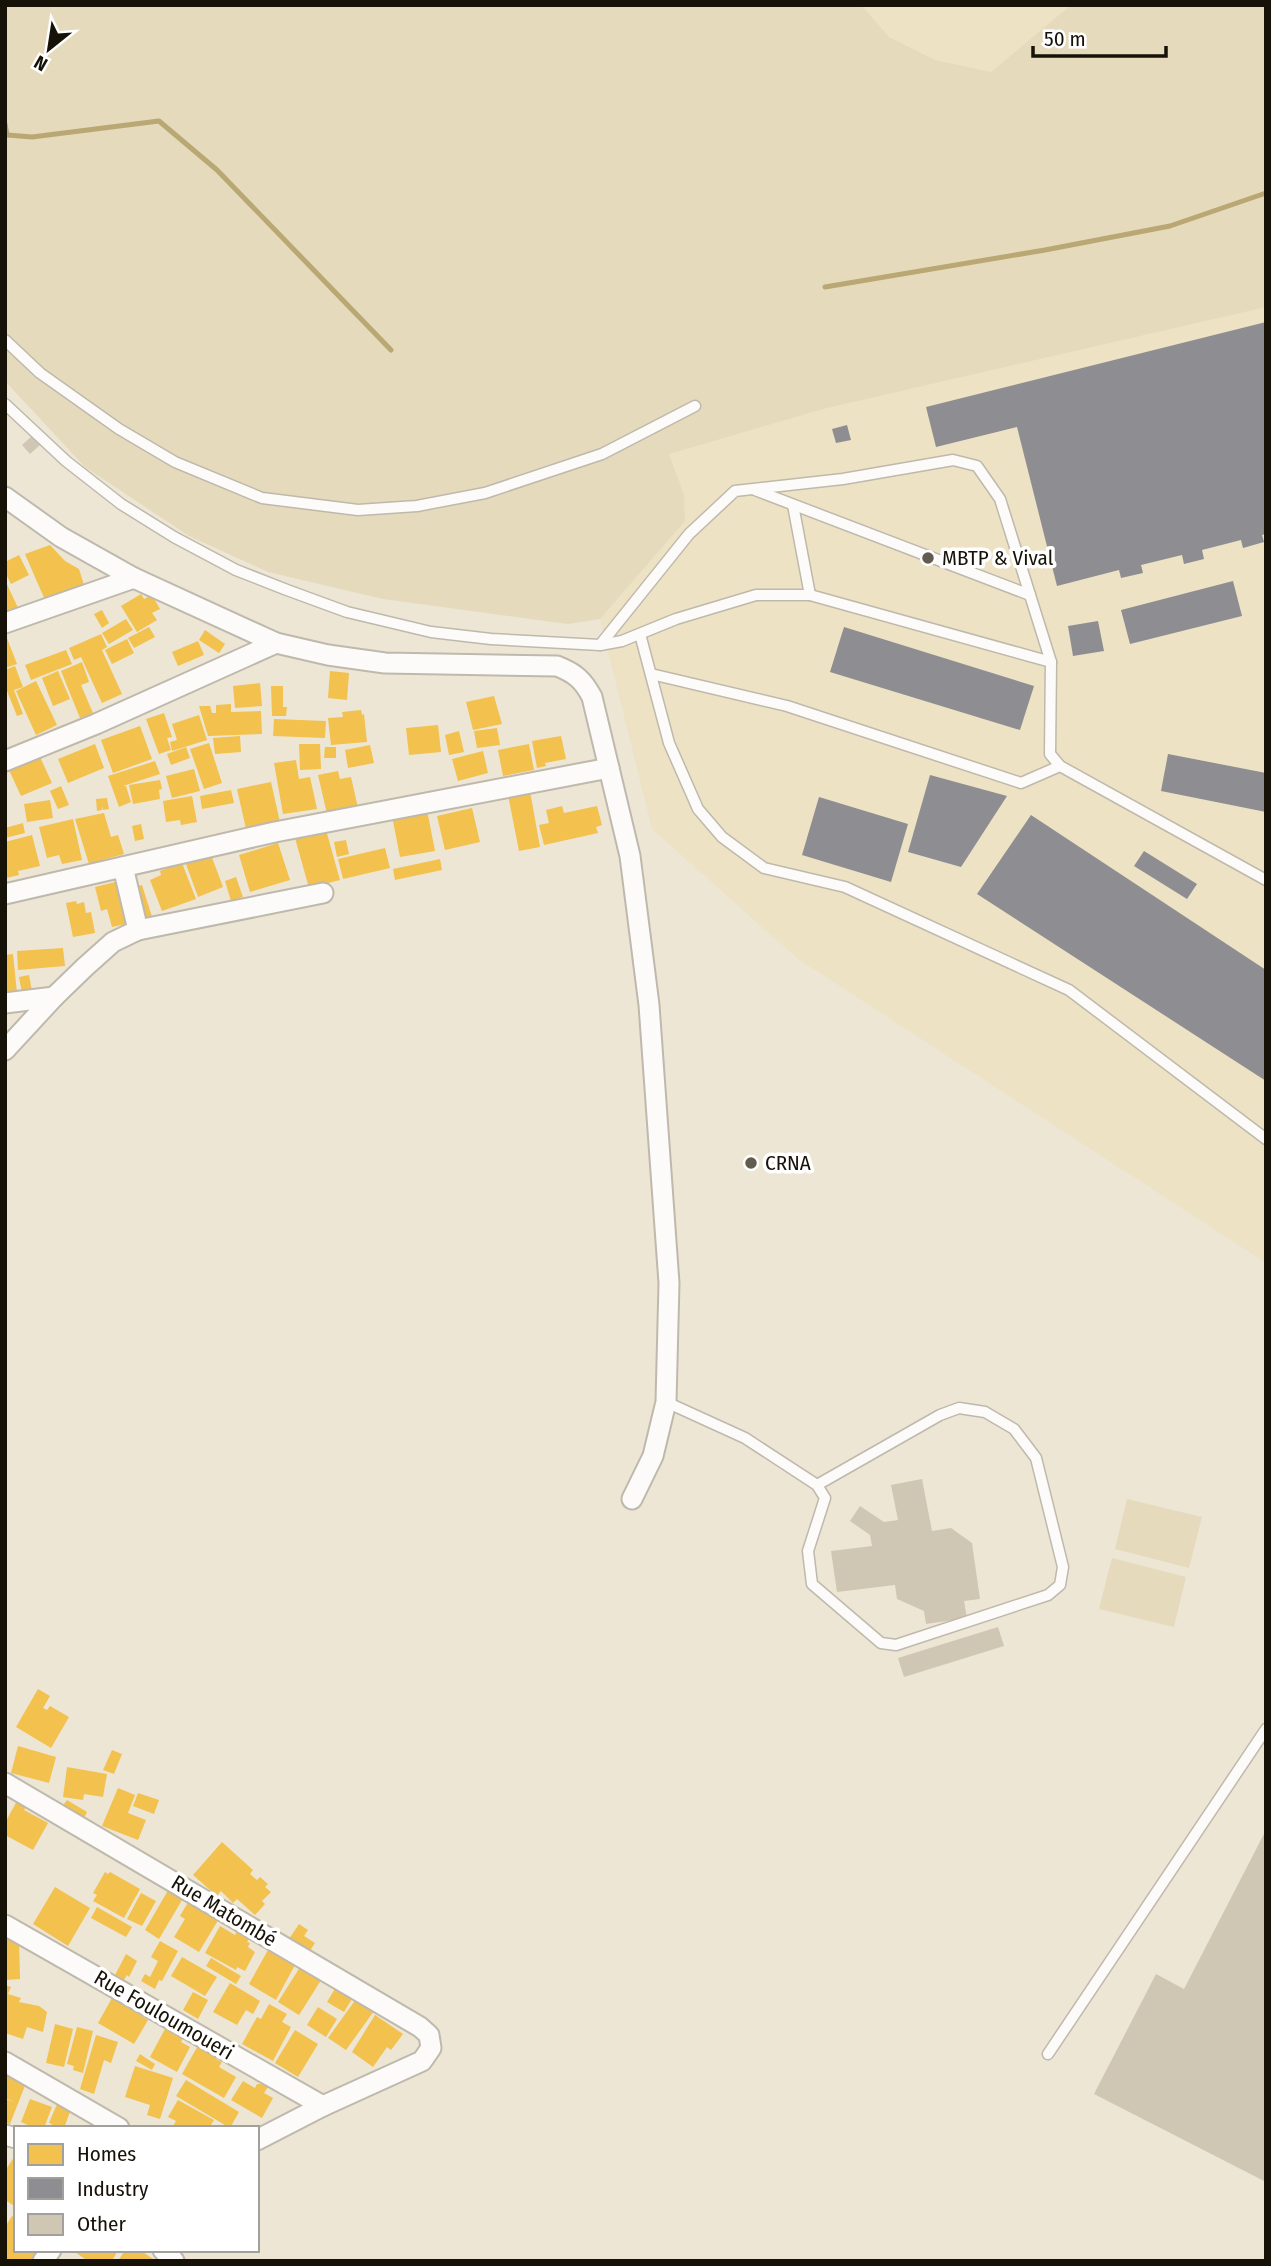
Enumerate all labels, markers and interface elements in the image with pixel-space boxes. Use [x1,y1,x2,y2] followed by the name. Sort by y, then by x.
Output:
[14,14,84,84] north arrow
[1033,14,1166,58] scale bar
[1044,26,1086,52] text: 50 m
[30,50,51,76] text: N
[942,545,1054,571] place label: MBTP & Vival
[920,550,936,566] marker: MBTP & Vival
[765,1150,811,1176] place label: CRNA
[743,1155,759,1171] marker: CRNA
[167,1869,281,1953] street label: Rue Matombé
[90,1965,238,2065] street label: Rue Fouloumoueri
[14,2126,259,2252] legend
[77,2141,136,2167] text: Homes
[77,2176,149,2202] text: Industry
[77,2211,126,2237] text: Other

